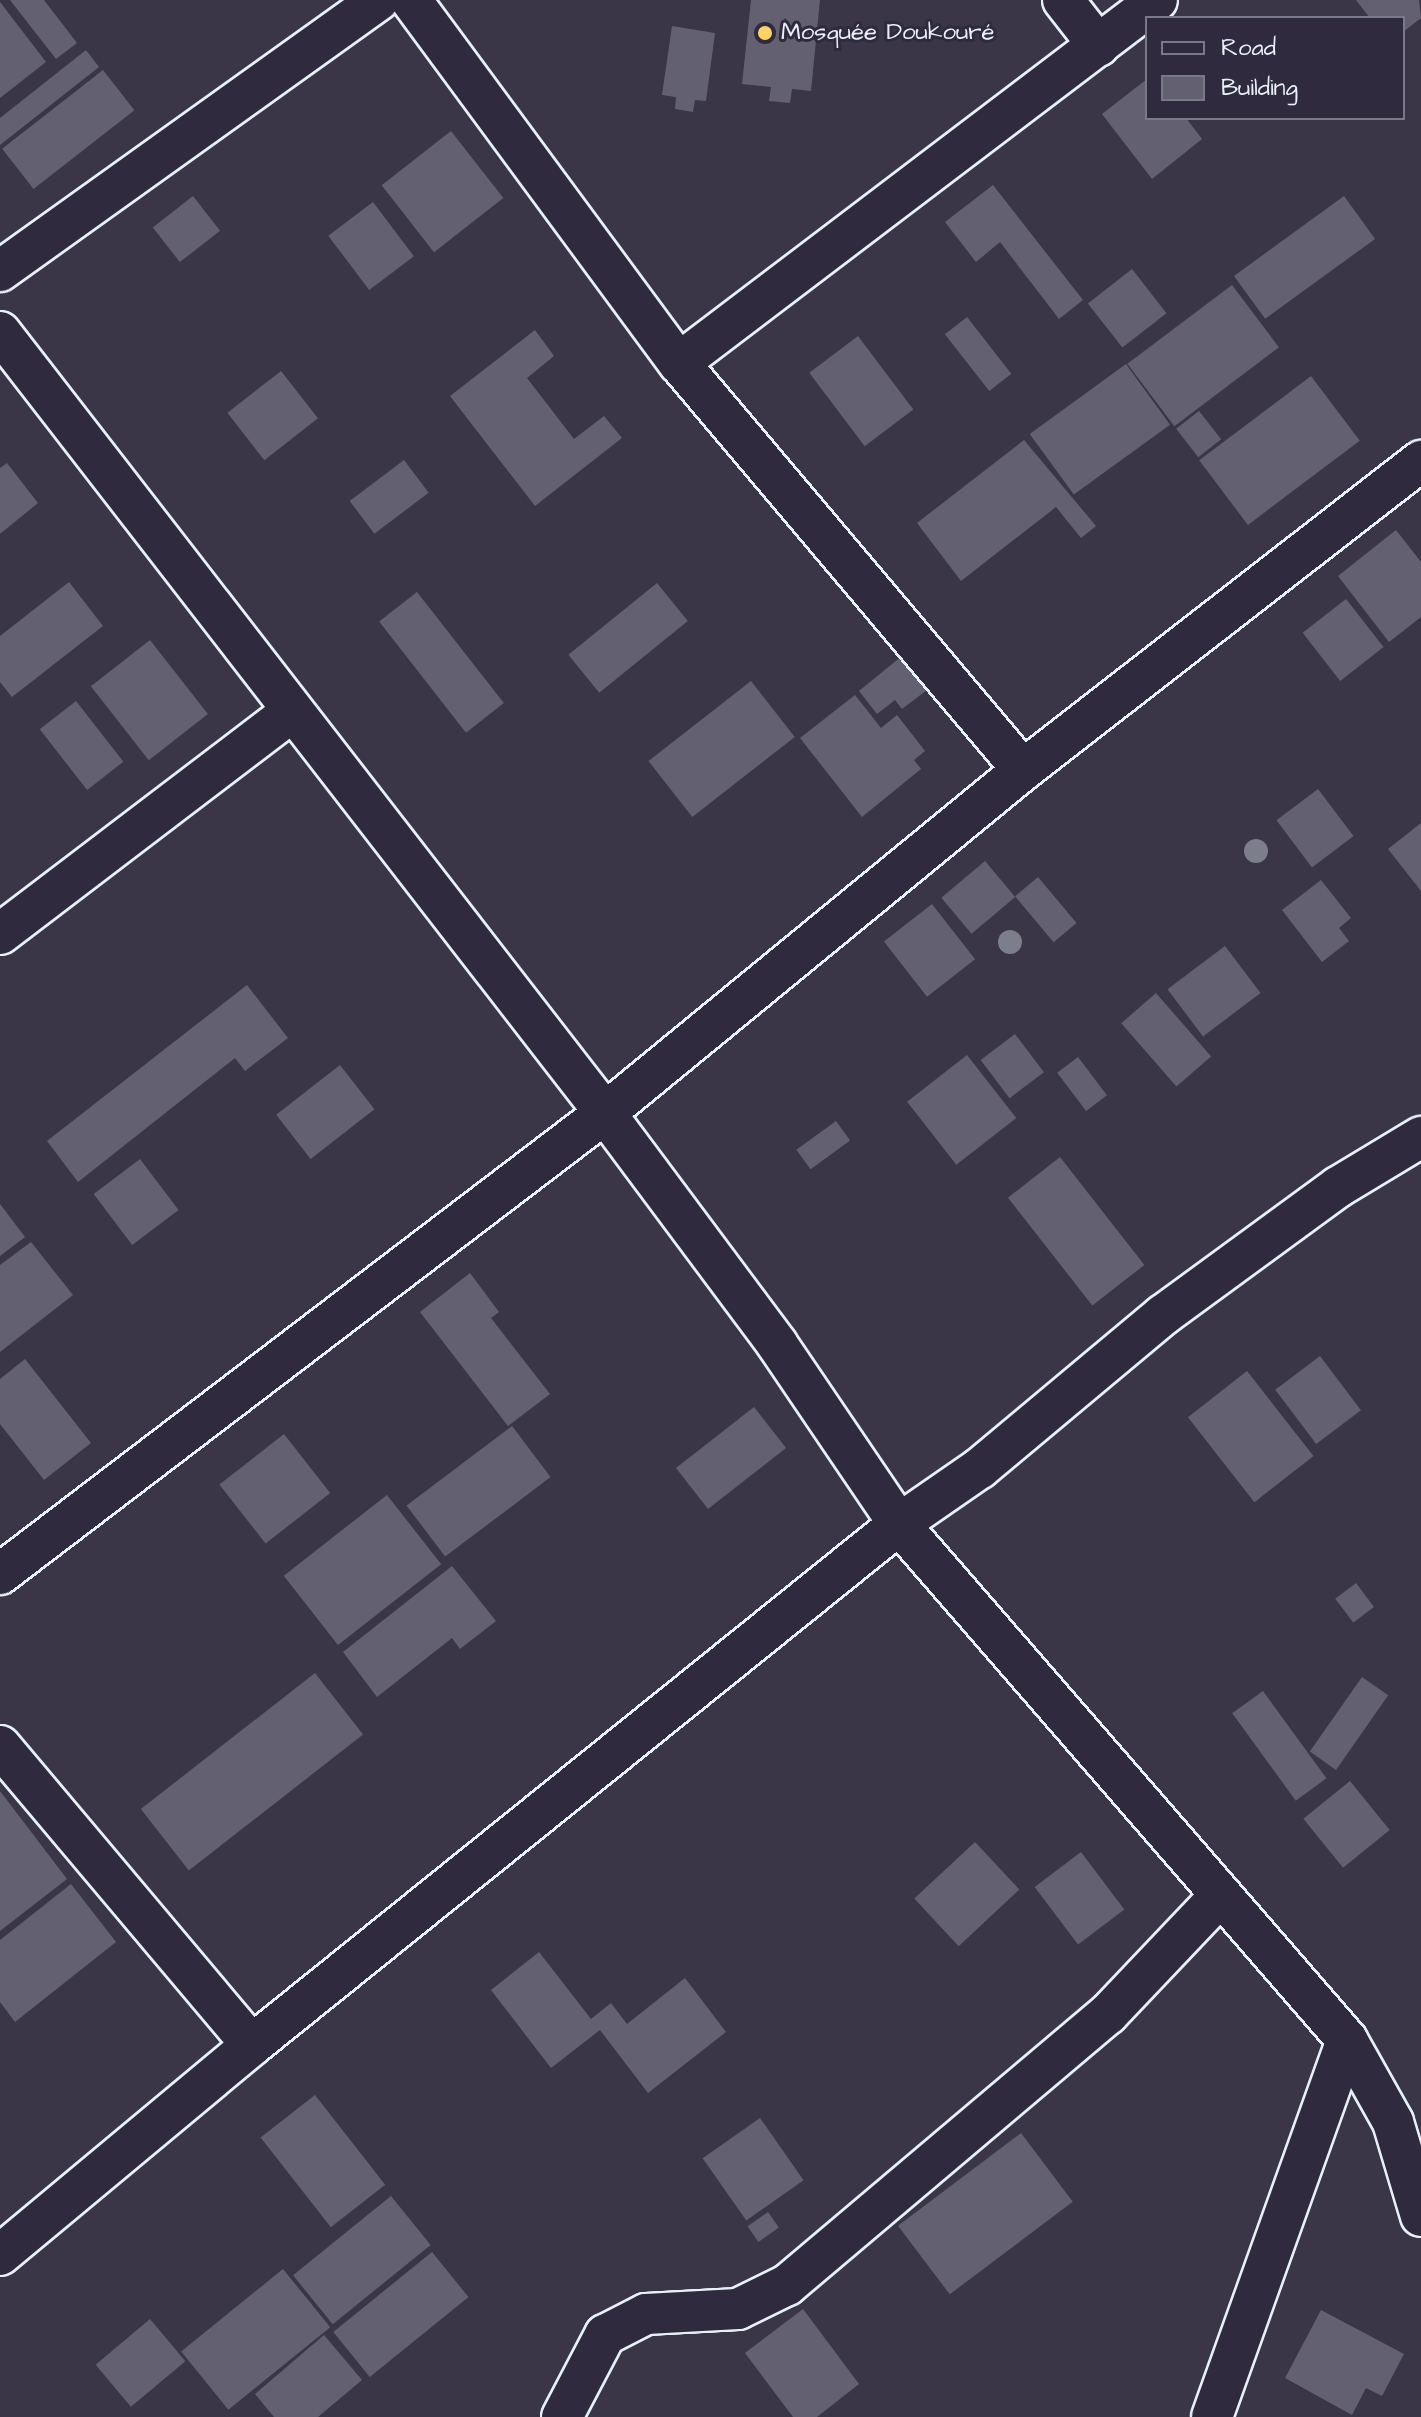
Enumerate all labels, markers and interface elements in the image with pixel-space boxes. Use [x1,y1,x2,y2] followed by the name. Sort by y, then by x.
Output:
[1145,16,1405,120] legend
[781,19,994,47] place label: Mosquée Doukouré
[756,24,774,42] marker: Mosquée Doukouré
[1221,31,1276,65] text: Road
[1221,71,1298,105] text: Building

